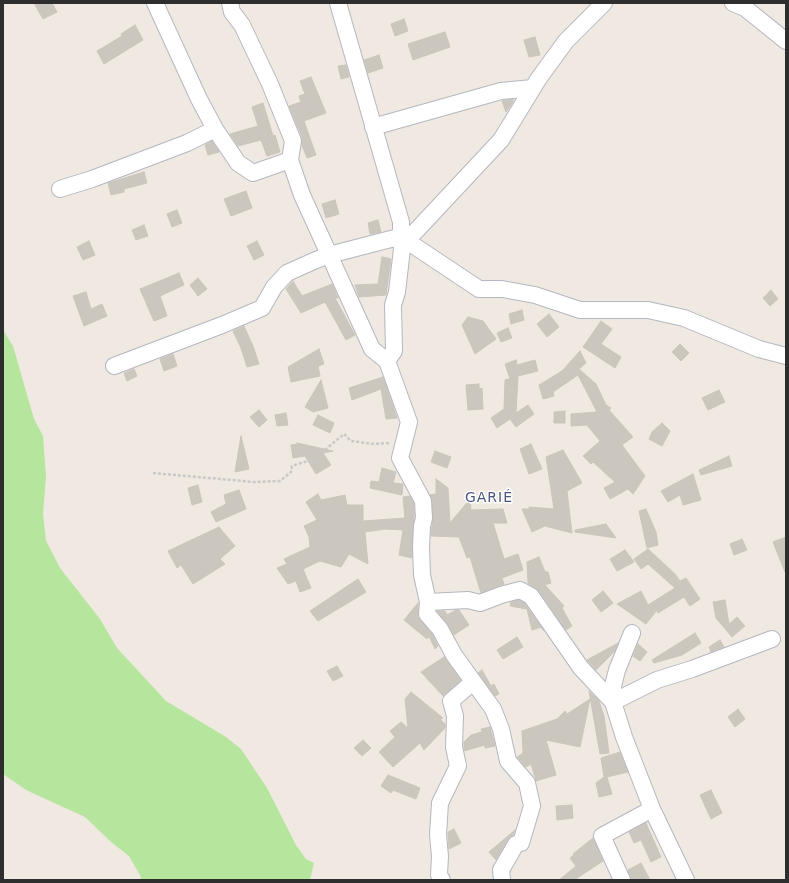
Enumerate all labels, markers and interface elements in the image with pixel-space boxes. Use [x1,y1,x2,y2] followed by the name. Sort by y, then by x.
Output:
[465,490,513,506] district label: GARIÉ

